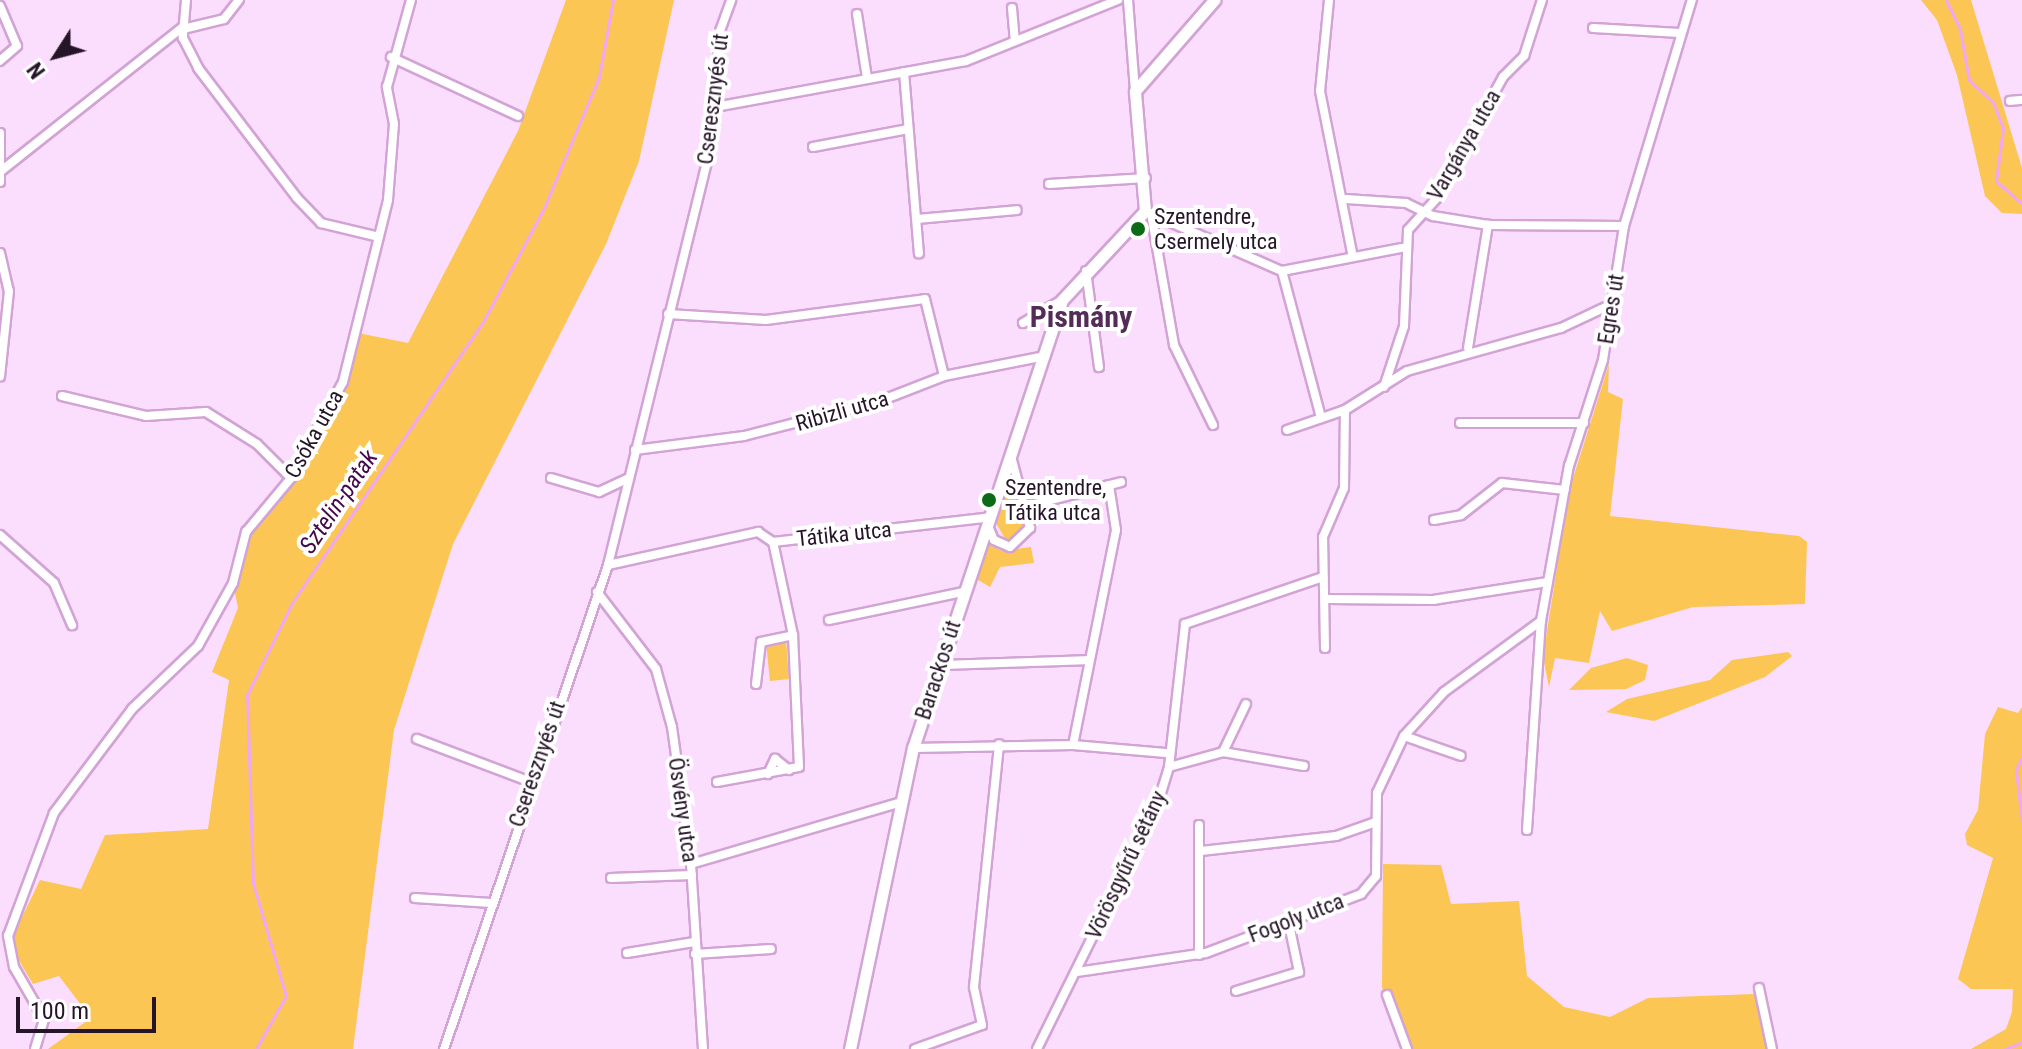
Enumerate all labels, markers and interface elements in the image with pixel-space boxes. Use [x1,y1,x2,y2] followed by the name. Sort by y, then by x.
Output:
[16,16,96,96] north arrow
[692,32,734,166] street label: Cseresznyés út
[22,58,50,83] text: N
[1422,85,1506,205] street label: Vargánya utca
[1154,203,1278,254] place label: Szentendre, Csermely utca
[1129,220,1147,238] marker: Szentendre, Csermely utca
[1592,272,1630,346] street label: Egres út
[1030,299,1132,335] district label: Pismány
[279,385,349,483] street label: Csóka utca
[793,385,891,437] street label: Ribizli utca
[294,445,384,559] water label: Sztelin-patak
[1005,474,1106,526] place label: Szentendre, Tátika utca
[980,491,998,509] marker: Szentendre, Tátika utca
[795,516,893,552] street label: Tátika utca
[910,617,966,723] street label: Barackos út
[503,698,571,830] street label: Cseresznyés út
[663,756,703,864] street label: Ösvény utca
[1080,787,1172,943] street label: Vörösgyűrű sétány
[1244,888,1348,948] street label: Fogoly utca
[20,981,160,1031] scale bar
[30,997,89,1025] text: 100 m

